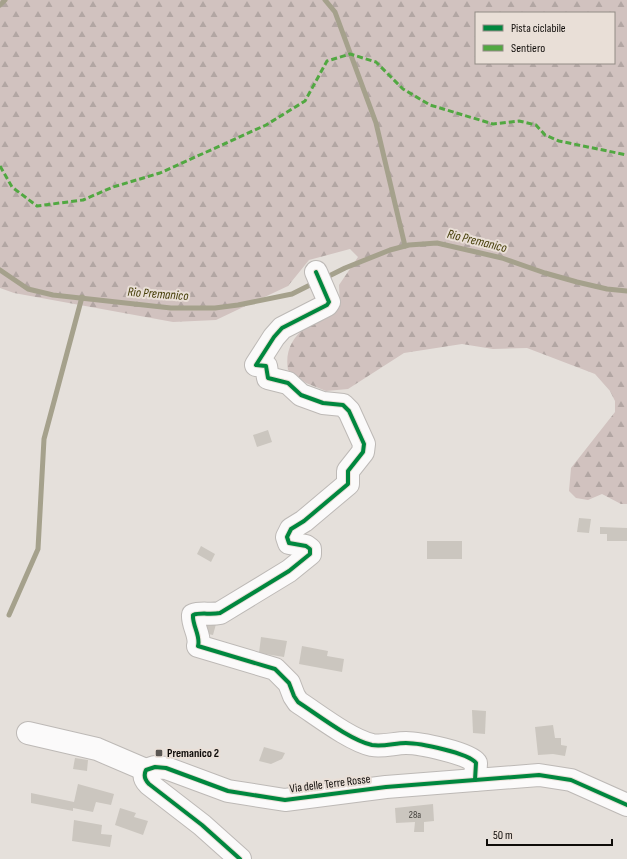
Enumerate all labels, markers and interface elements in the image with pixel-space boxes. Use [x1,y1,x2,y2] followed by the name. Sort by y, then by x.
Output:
[475,12,615,64] legend
[511,21,566,36] text: Pista ciclabile
[511,41,545,56] text: Sentiero
[445,226,509,256] water label: Rio Premanico
[127,284,190,304] water label: Rio Premanico
[167,746,219,761] place label: Premanico 2
[154,748,164,758] marker: Premanico 2
[289,772,371,796] street label: Via delle Terre Rosse
[409,809,421,821] house number: 28a
[487,821,612,847] scale bar
[493,828,513,843] text: 50 m

